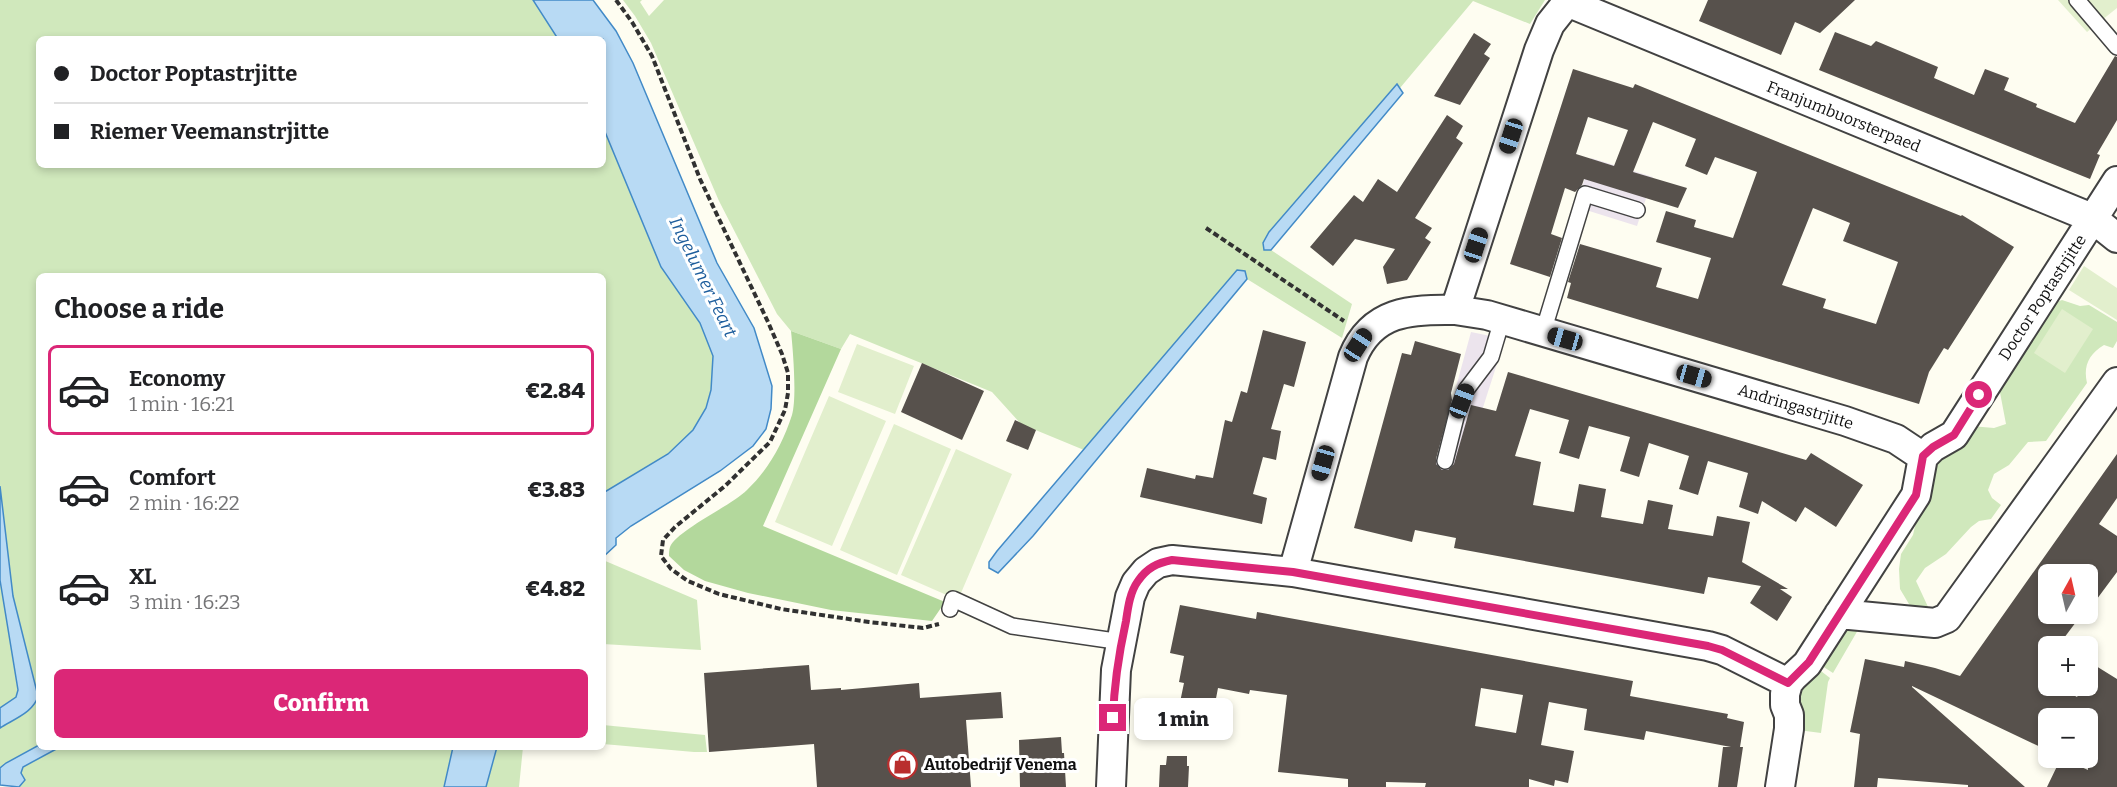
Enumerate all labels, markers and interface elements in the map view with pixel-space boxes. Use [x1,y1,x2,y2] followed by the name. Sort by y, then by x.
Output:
[90,60,297,87] text: Doctor Poptastrjitte
[1764,77,1924,156] street label: Franjumbuorsterpaed
[1497,116,1525,156] car
[90,118,329,145] text: Riemer Veemanstrjitte
[664,213,742,341] water label: Ingelumer Feart
[1462,225,1490,265] car
[1995,231,2090,364] street label: Doctor Poptastrjitte
[54,293,224,325] text: Choose a ride
[1341,325,1375,365] car
[1545,325,1585,353] car
[1674,362,1714,390] car
[57,363,111,417] icon: car
[129,365,225,392] text: Economy
[525,377,585,404] text: €2.84
[1736,380,1856,433] street label: Andringastrjitte
[1447,381,1477,421] car
[1965,381,1992,408] route start
[129,392,234,416] text: 1 min · 16:21
[1309,443,1337,483] car
[57,462,111,516] icon: car
[129,464,216,491] text: Comfort
[527,476,585,503] text: €3.83
[129,491,240,515] text: 2 min · 16:22
[57,561,111,615] icon: car
[129,563,156,590] text: XL
[2038,564,2098,624] north arrow
[2038,564,2098,768] map controls
[525,575,585,602] text: €4.82
[129,590,241,614] text: 3 min · 16:23
[2038,636,2098,696] button: +
[54,669,588,738] button: Confirm
[1134,697,1233,739] callout: 1 min
[1099,704,1126,731] route end
[1158,707,1209,731] text: 1 min
[2038,708,2098,768] button: −
[887,748,919,780] shop icon: Autobedrijf Venema
[924,755,1077,774] place label: Autobedrijf Venema

